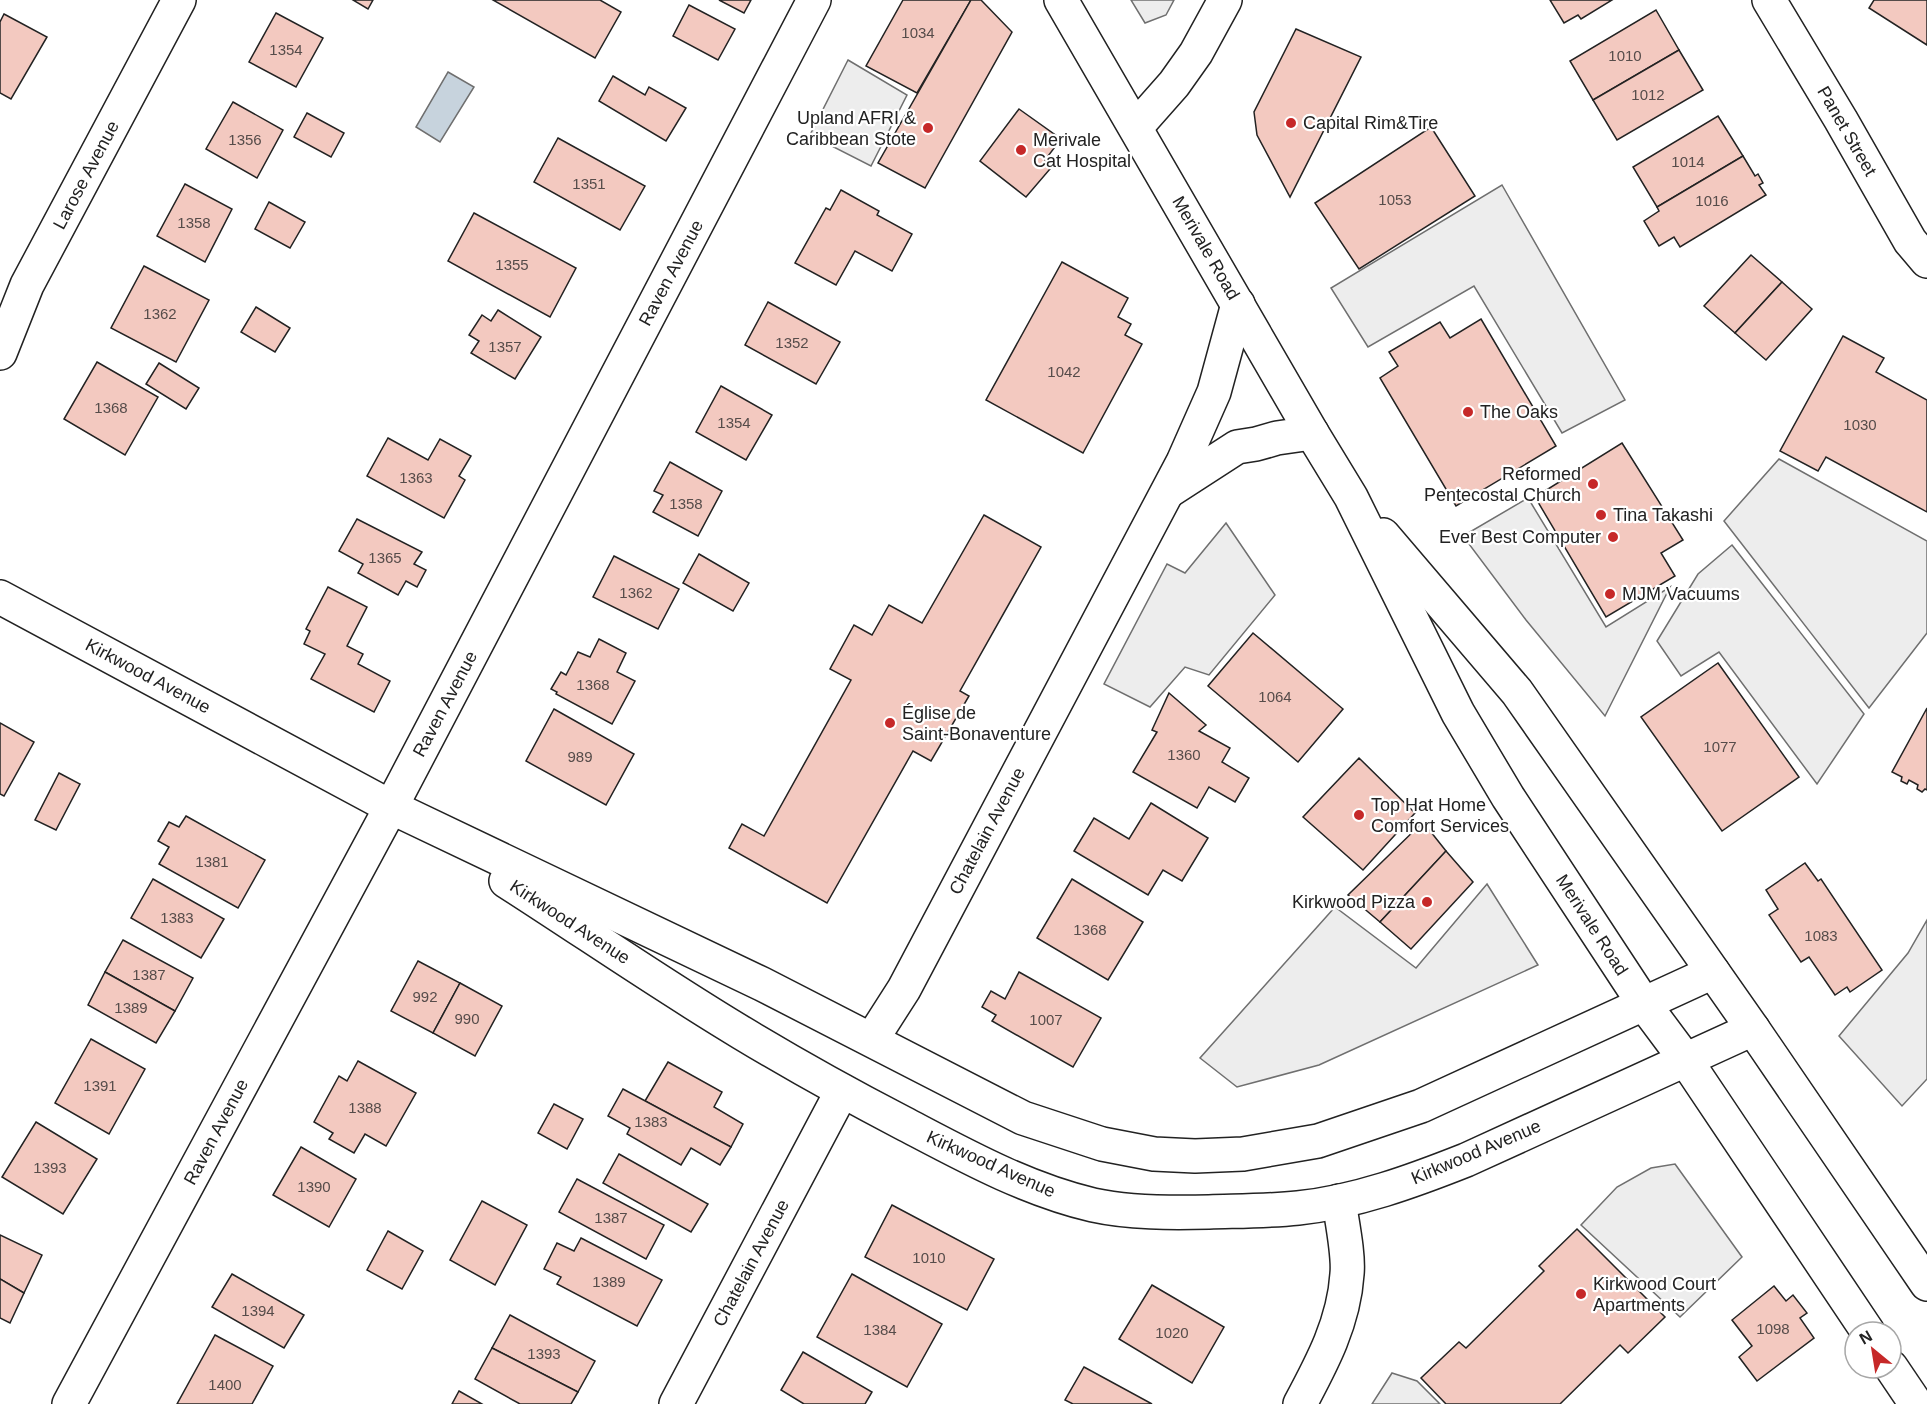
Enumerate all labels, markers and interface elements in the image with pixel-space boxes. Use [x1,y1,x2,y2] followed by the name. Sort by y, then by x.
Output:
[901,24,935,41] house number: 1034
[269,41,303,58] house number: 1354
[1608,47,1642,64] house number: 1010
[1813,83,1881,179] street label: Panet Street
[1631,86,1665,103] house number: 1012
[786,108,916,149] place label: Upland AFRI & Caribbean Stote
[1303,113,1438,133] place label: Capital Rim&Tire
[1284,116,1298,130] marker: Capital Rim&Tire
[49,117,123,233] street label: Larose Avenue
[921,121,935,135] marker: Upland AFRI & Caribbean Stote
[1033,130,1131,171] place label: Merivale Cat Hospital
[228,131,262,148] house number: 1356
[1014,143,1028,157] marker: Merivale Cat Hospital
[1671,153,1705,170] house number: 1014
[572,175,606,192] house number: 1351
[1378,191,1412,208] house number: 1053
[1695,192,1729,209] house number: 1016
[1168,193,1244,303] street label: Merivale Road
[177,214,211,231] house number: 1358
[635,217,707,329] street label: Raven Avenue
[495,256,529,273] house number: 1355
[143,305,177,322] house number: 1362
[775,334,809,351] house number: 1352
[488,338,522,355] house number: 1357
[1047,363,1081,380] house number: 1042
[94,399,128,416] house number: 1368
[1480,402,1558,422] place label: The Oaks
[1461,405,1475,419] marker: The Oaks
[717,414,751,431] house number: 1354
[1843,416,1877,433] house number: 1030
[1424,464,1581,505] place label: Reformed Pentecostal Church
[399,469,433,486] house number: 1363
[1586,477,1600,491] marker: Reformed Pentecostal Church
[669,495,703,512] house number: 1358
[1613,505,1713,525] place label: Tina Takashi
[1594,508,1608,522] marker: Tina Takashi
[1439,527,1601,547] place label: Ever Best Computer
[1606,530,1620,544] marker: Ever Best Computer
[368,549,402,566] house number: 1365
[619,584,653,601] house number: 1362
[1622,584,1740,604] place label: MJM Vacuums
[1603,587,1617,601] marker: MJM Vacuums
[82,635,214,717] street label: Kirkwood Avenue
[409,648,481,760] street label: Raven Avenue
[576,676,610,693] house number: 1368
[1258,688,1292,705] house number: 1064
[902,703,1051,744] place label: Église de Saint-Bonaventure
[883,716,897,730] marker: Église de Saint-Bonaventure
[1703,738,1737,755] house number: 1077
[1167,746,1201,763] house number: 1360
[567,748,593,765] house number: 989
[945,764,1029,898] street label: Chatelain Avenue
[1371,795,1509,836] place label: Top Hat Home Comfort Services
[1352,808,1366,822] marker: Top Hat Home Comfort Services
[195,853,229,870] house number: 1381
[1552,871,1632,979] street label: Merivale Road
[506,876,634,968] street label: Kirkwood Avenue
[1292,892,1416,912] place label: Kirkwood Pizza
[1420,895,1434,909] marker: Kirkwood Pizza
[160,909,194,926] house number: 1383
[1073,921,1107,938] house number: 1368
[1804,927,1838,944] house number: 1083
[132,966,166,983] house number: 1387
[412,988,438,1005] house number: 992
[114,999,148,1016] house number: 1389
[454,1010,480,1027] house number: 990
[1029,1011,1063,1028] house number: 1007
[180,1076,252,1188] street label: Raven Avenue
[83,1077,117,1094] house number: 1391
[348,1099,382,1116] house number: 1388
[634,1113,668,1130] house number: 1383
[1408,1116,1544,1188] street label: Kirkwood Avenue
[924,1127,1058,1201] street label: Kirkwood Avenue
[33,1159,67,1176] house number: 1393
[297,1178,331,1195] house number: 1390
[709,1196,793,1330] street label: Chatelain Avenue
[594,1209,628,1226] house number: 1387
[912,1249,946,1266] house number: 1010
[592,1273,626,1290] house number: 1389
[1593,1274,1716,1315] place label: Kirkwood Court Apartments
[1574,1287,1588,1301] marker: Kirkwood Court Apartments
[241,1302,275,1319] house number: 1394
[1756,1320,1790,1337] house number: 1098
[1843,1320,1903,1380] north arrow
[863,1321,897,1338] house number: 1384
[1155,1324,1189,1341] house number: 1020
[1856,1327,1875,1348] text: N
[527,1345,561,1362] house number: 1393
[208,1376,242,1393] house number: 1400

